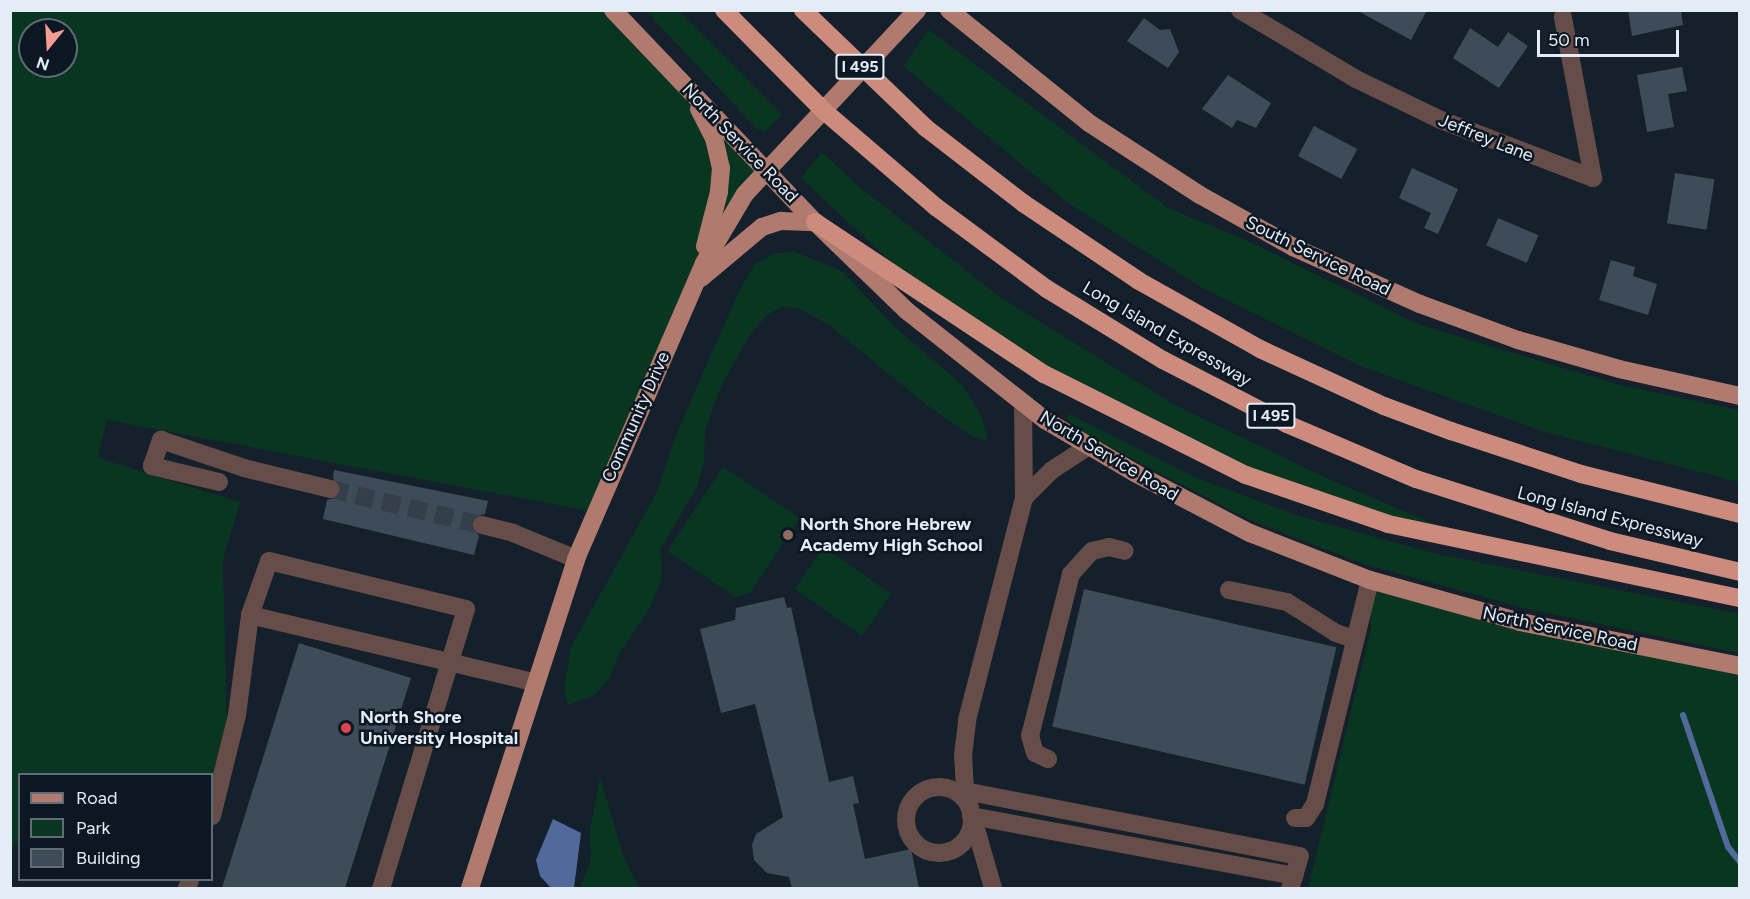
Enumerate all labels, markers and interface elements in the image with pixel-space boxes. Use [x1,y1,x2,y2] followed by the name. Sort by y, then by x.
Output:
[18,18,78,78] north arrow
[1540,18,1682,56] scale bar
[1548,29,1590,51] text: 50 m
[34,53,52,75] text: N
[834,54,886,80] road number: I 495
[677,79,803,207] street label: North Service Road
[1435,109,1537,167] street label: Jeffrey Lane
[1242,211,1394,301] street label: South Service Road
[1079,277,1255,391] street label: Long Island Expressway
[598,348,674,486] street label: Community Drive
[1246,403,1296,429] road number: I 495
[1036,406,1182,506] street label: North Service Road
[1515,482,1705,552] street label: Long Island Expressway
[800,514,983,556] place label: North Shore Hebrew Academy High School
[781,528,795,542] marker: North Shore Hebrew Academy High School
[1481,602,1639,656] street label: North Service Road
[360,707,518,750] place label: North Shore University Hospital
[337,719,355,737] marker: North Shore University Hospital
[18,773,213,881] legend
[76,787,117,809] text: Road
[76,817,110,839] text: Park
[76,847,141,869] text: Building

